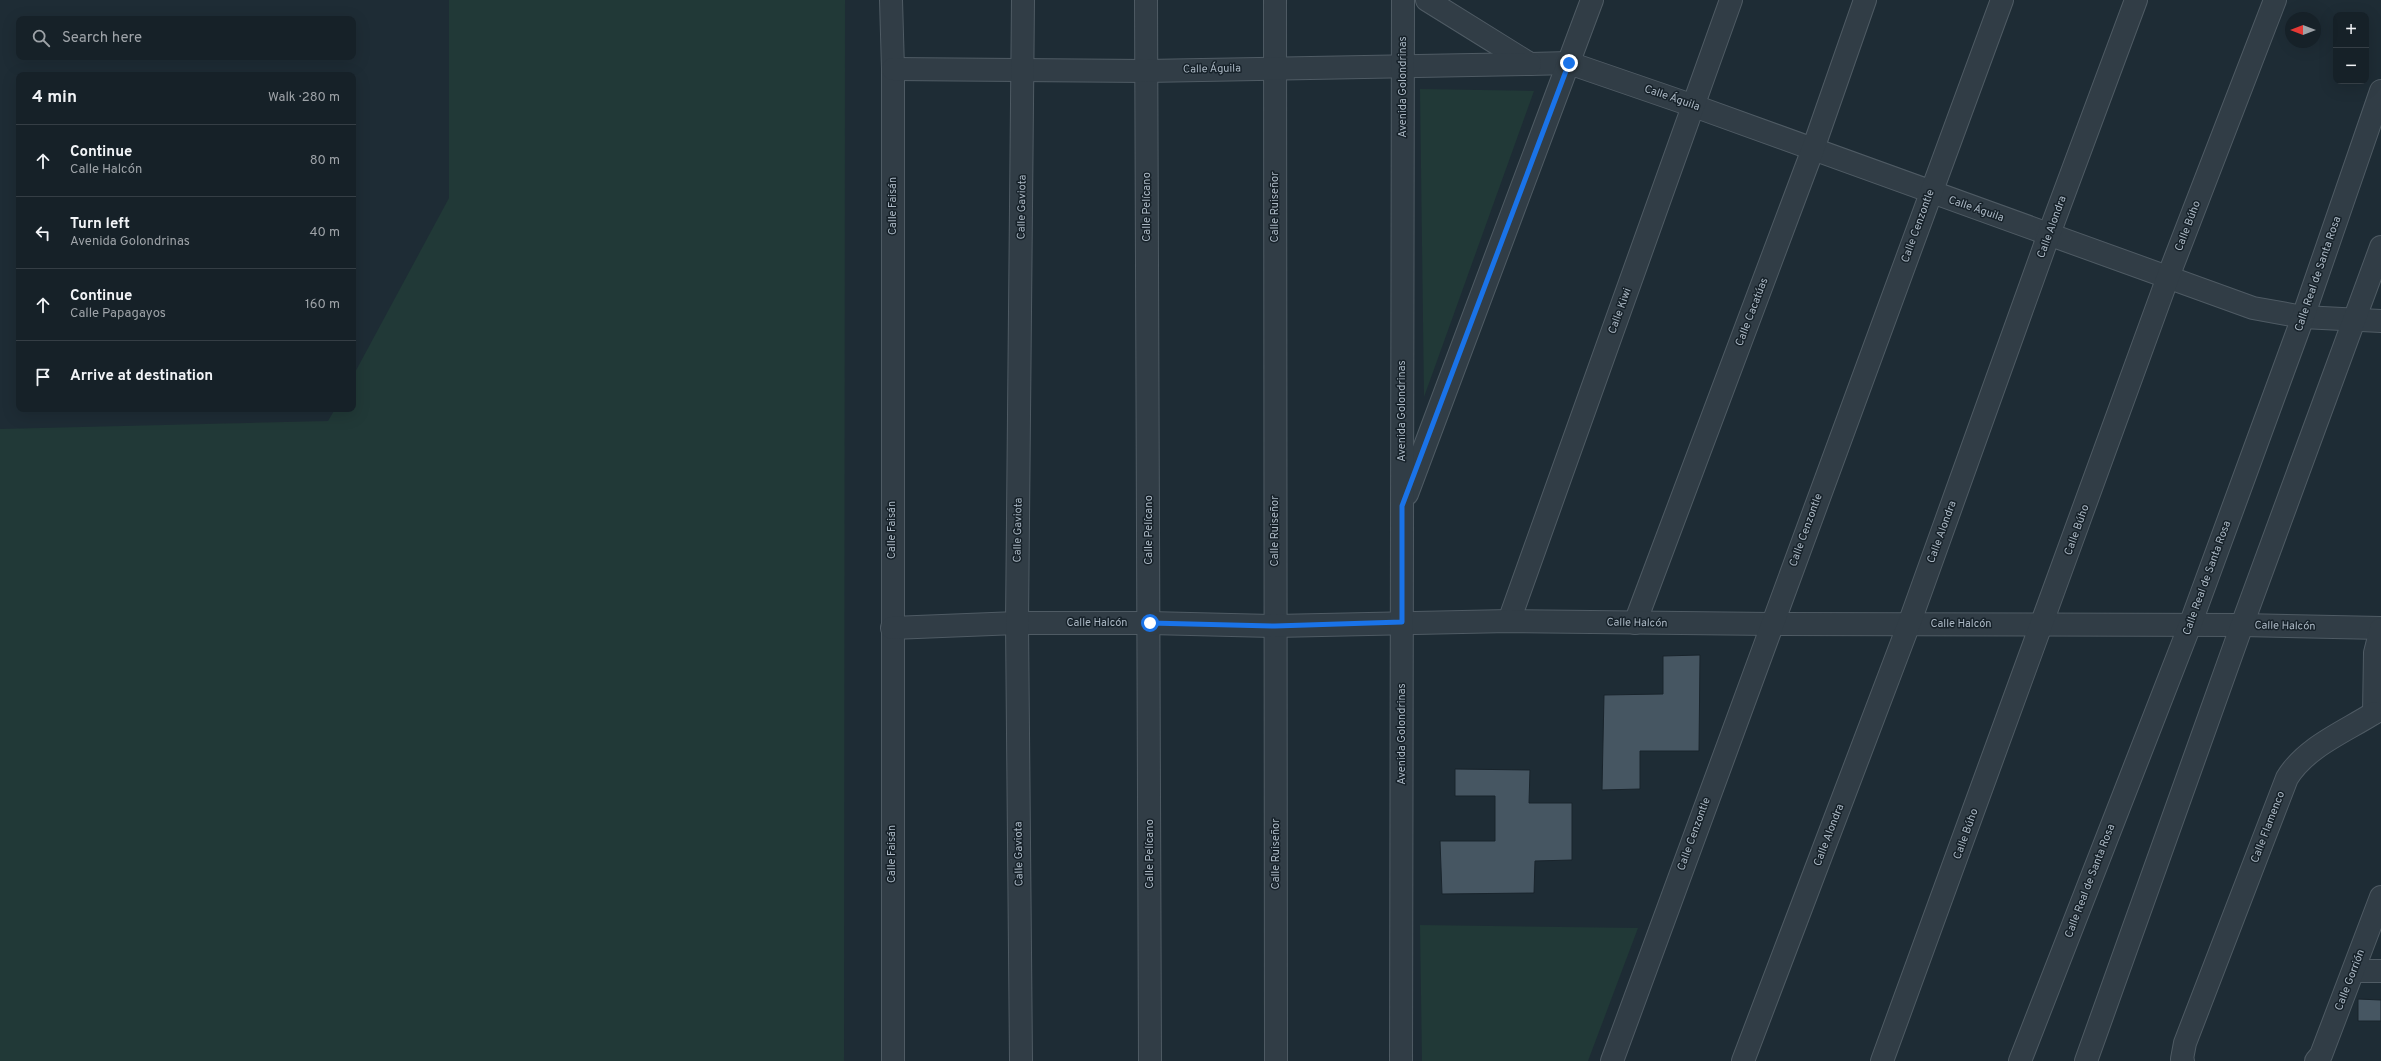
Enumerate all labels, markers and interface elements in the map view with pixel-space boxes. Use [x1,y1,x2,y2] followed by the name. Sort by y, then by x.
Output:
[2285,12,2321,48] north arrow
[2333,12,2369,84] map controls
[2333,12,2369,48] button: +
[16,16,356,60] search box
[30,27,52,49] icon: search
[62,29,142,48] text: Search here
[1396,36,1410,138] street label: Avenida Golondrinas
[2333,48,2369,84] button: −
[1560,54,1578,72] route end
[1183,60,1241,77] street label: Calle Águila
[1642,81,1702,114] street label: Calle Águila
[32,87,77,109] text: 4 min
[268,90,340,106] text: Walk · 280 m
[70,143,132,162] text: Continue
[32,150,54,172] icon: ahead
[310,153,340,169] text: 80 m
[70,162,142,178] text: Calle Halcón
[1268,171,1282,242] street label: Calle Ruiseñor
[1140,172,1154,242] street label: Calle Pelícano
[1014,174,1030,240] street label: Calle Gaviota
[886,177,900,235] street label: Calle Faisán
[1898,187,1938,265] street label: Calle Cenzontle
[1946,192,2006,225] street label: Calle Águila
[2034,194,2070,260] street label: Calle Alondra
[2172,199,2204,253] street label: Calle Búho
[2292,214,2344,333] street label: Calle Real de Santa Rosa
[70,215,130,234] text: Turn left
[32,222,54,244] icon: left
[310,225,340,241] text: 40 m
[70,234,190,250] text: Avenida Golondrinas
[1733,276,1771,348] street label: Calle Cacatúas
[1605,286,1635,336] street label: Calle Kiwi
[70,287,132,306] text: Continue
[32,294,54,316] icon: ahead
[305,297,340,313] text: 160 m
[70,306,166,322] text: Calle Papagayos
[1395,360,1409,462] street label: Avenida Golondrinas
[32,366,54,388] icon: arrive
[70,367,213,386] text: Arrive at destination
[1786,491,1826,569] street label: Calle Cenzontle
[1142,495,1156,565] street label: Calle Pelícano
[1268,495,1282,566] street label: Calle Ruiseñor
[1010,497,1026,563] street label: Calle Gaviota
[1924,499,1960,565] street label: Calle Alondra
[885,501,899,559] street label: Calle Faisán
[2061,503,2093,557] street label: Calle Búho
[2180,519,2234,637] street label: Calle Real de Santa Rosa
[1141,614,1159,632] route start
[1606,615,1668,631] street label: Calle Halcón
[1066,616,1128,630] street label: Calle Halcón
[1930,617,1992,631] street label: Calle Halcón
[2254,618,2316,634] street label: Calle Halcón
[1395,683,1409,785] street label: Avenida Golondrinas
[2248,789,2288,865] street label: Calle Flamenco
[1674,795,1714,873] street label: Calle Cenzontle
[1811,802,1847,868] street label: Calle Alondra
[1950,807,1982,861] street label: Calle Búho
[1269,818,1283,889] street label: Calle Ruiseñor
[1143,819,1157,889] street label: Calle Pelícano
[1011,821,1027,887] street label: Calle Gaviota
[2062,822,2118,940] street label: Calle Real de Santa Rosa
[885,825,899,883] street label: Calle Faisán
[2332,947,2368,1013] street label: Calle Gorrión

